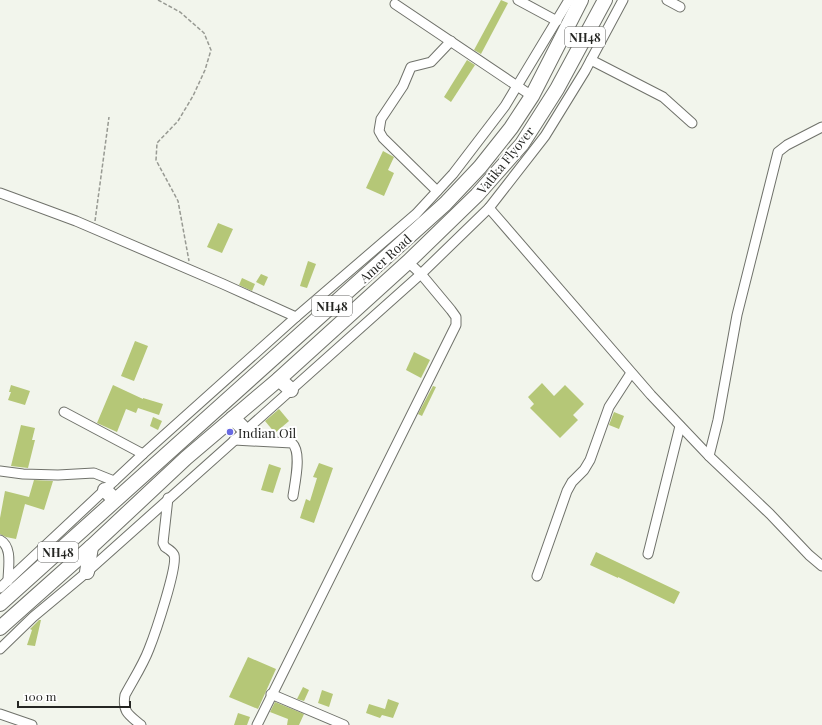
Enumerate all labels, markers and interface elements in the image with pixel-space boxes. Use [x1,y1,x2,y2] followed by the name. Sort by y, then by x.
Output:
[565,27,605,47] road number: NH48
[472,123,538,198] street label: Vatika Flyover
[355,230,415,287] street label: Amer Road
[312,296,352,316] road number: NH48
[238,424,296,441] place label: Indian Oil
[225,427,235,437] marker: Indian Oil
[38,542,78,562] road number: NH48
[18,683,130,709] scale bar
[24,688,57,704] text: 100 m

